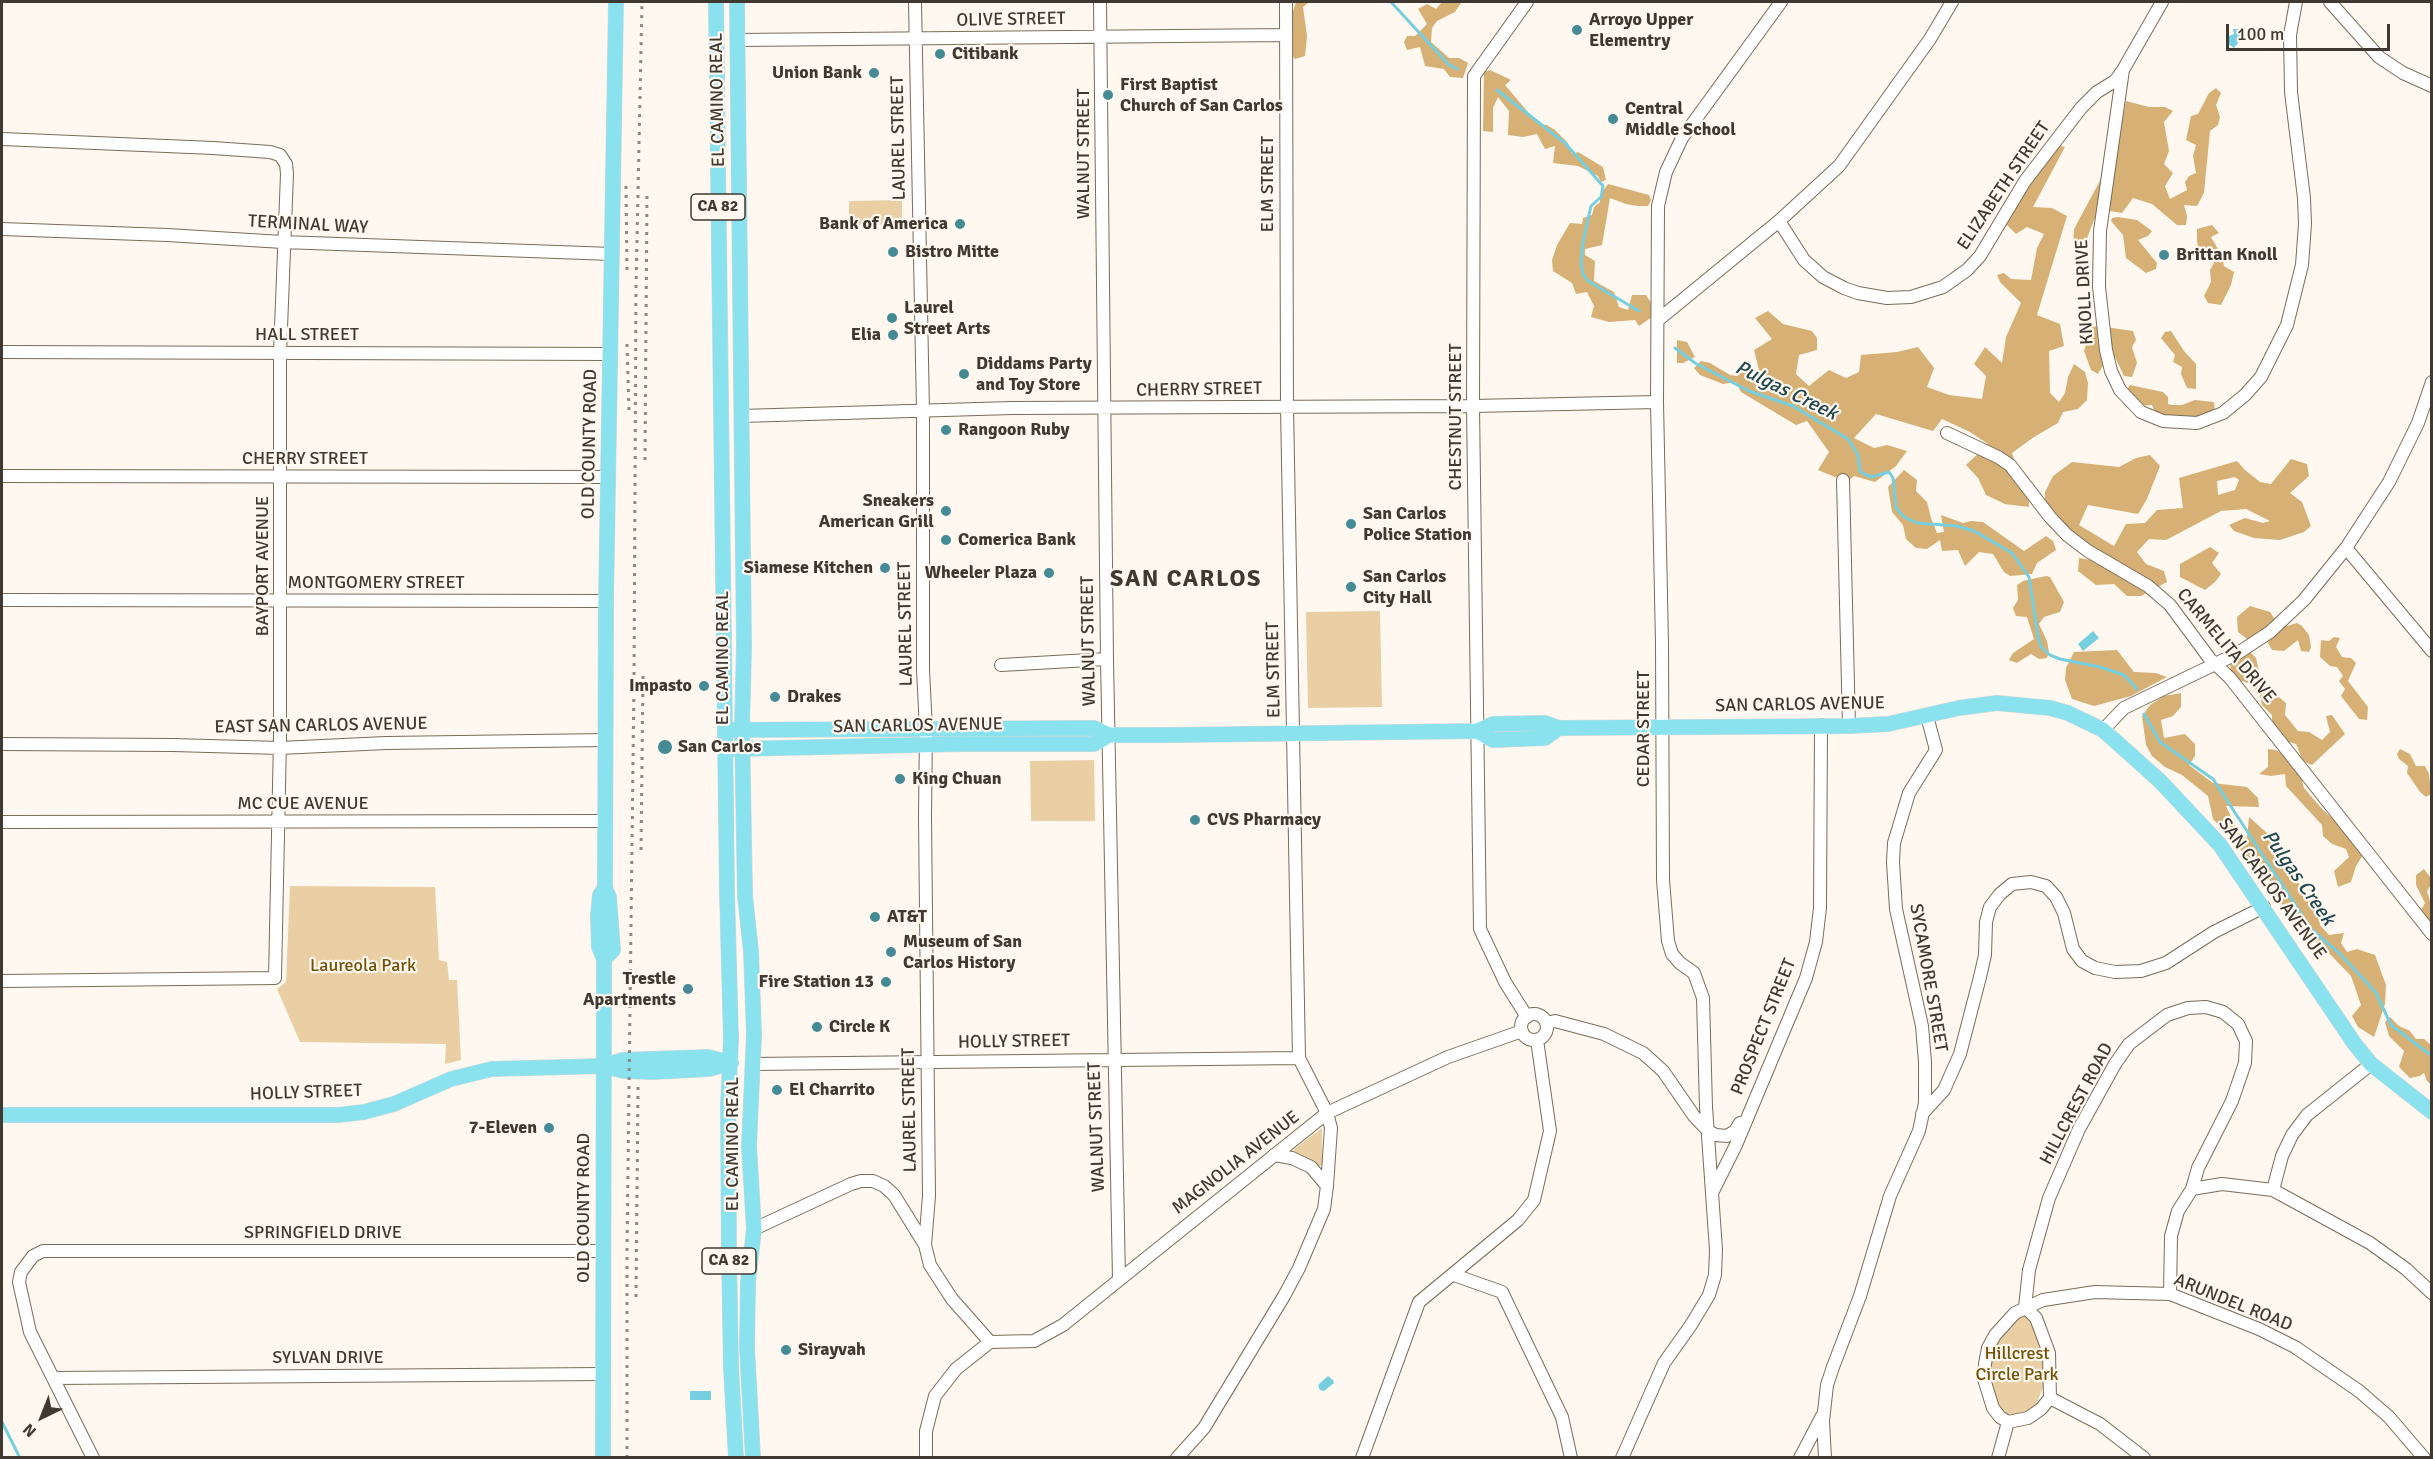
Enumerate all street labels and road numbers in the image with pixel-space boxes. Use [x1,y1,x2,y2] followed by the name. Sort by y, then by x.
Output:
[956,8,1066,32] street label: OLIVE STREET
[706,33,730,167] street label: EL CAMINO REAL
[887,76,911,200] street label: LAUREL STREET
[1073,89,1095,219] street label: WALNUT STREET
[1953,118,2055,254] street label: ELIZABETH STREET
[1257,136,1279,232] street label: ELM STREET
[691,194,745,220] road number: CA 82
[248,211,368,239] street label: TERMINAL WAY
[2071,239,2099,345] street label: KNOLL DRIVE
[255,324,359,346] street label: HALL STREET
[1445,343,1467,491] street label: CHESTNUT STREET
[578,369,602,519] street label: OLD COUNTY ROAD
[1136,378,1262,402] street label: CHERRY STREET
[242,448,368,470] street label: CHERRY STREET
[252,496,274,636] street label: BAYPORT AVENUE
[894,562,918,686] street label: LAUREL STREET
[288,572,464,594] street label: MONTGOMERY STREET
[1077,576,1101,706] street label: WALNUT STREET
[2172,584,2280,708] street label: CARMELITA DRIVE
[712,591,734,725] street label: EL CAMINO REAL
[1262,622,1286,718] street label: ELM STREET
[1633,671,1655,787] street label: CEDAR STREET
[1715,693,1885,717] street label: SAN CARLOS AVENUE
[214,713,428,739] street label: EAST SAN CARLOS AVENUE
[833,714,1003,738] street label: SAN CARLOS AVENUE
[237,793,369,815] street label: MC CUE AVENUE
[2213,814,2331,964] street label: SAN CARLOS AVENUE
[1904,902,1952,1054] street label: SYCAMORE STREET
[1727,956,1801,1098] street label: PROSPECT STREET
[958,1030,1070,1054] street label: HOLLY STREET
[2036,1040,2118,1168] street label: HILLCREST ROAD
[898,1048,922,1172] street label: LAUREL STREET
[1084,1061,1110,1193] street label: WALNUT STREET
[722,1077,744,1211] street label: EL CAMINO REAL
[250,1080,362,1106] street label: HOLLY STREET
[1168,1107,1304,1219] street label: MAGNOLIA AVENUE
[573,1133,595,1283] street label: OLD COUNTY ROAD
[244,1222,402,1244] street label: SPRINGFIELD DRIVE
[702,1248,756,1274] road number: CA 82
[2171,1269,2295,1337] street label: ARUNDEL ROAD
[272,1347,384,1369] street label: SYLVAN DRIVE

